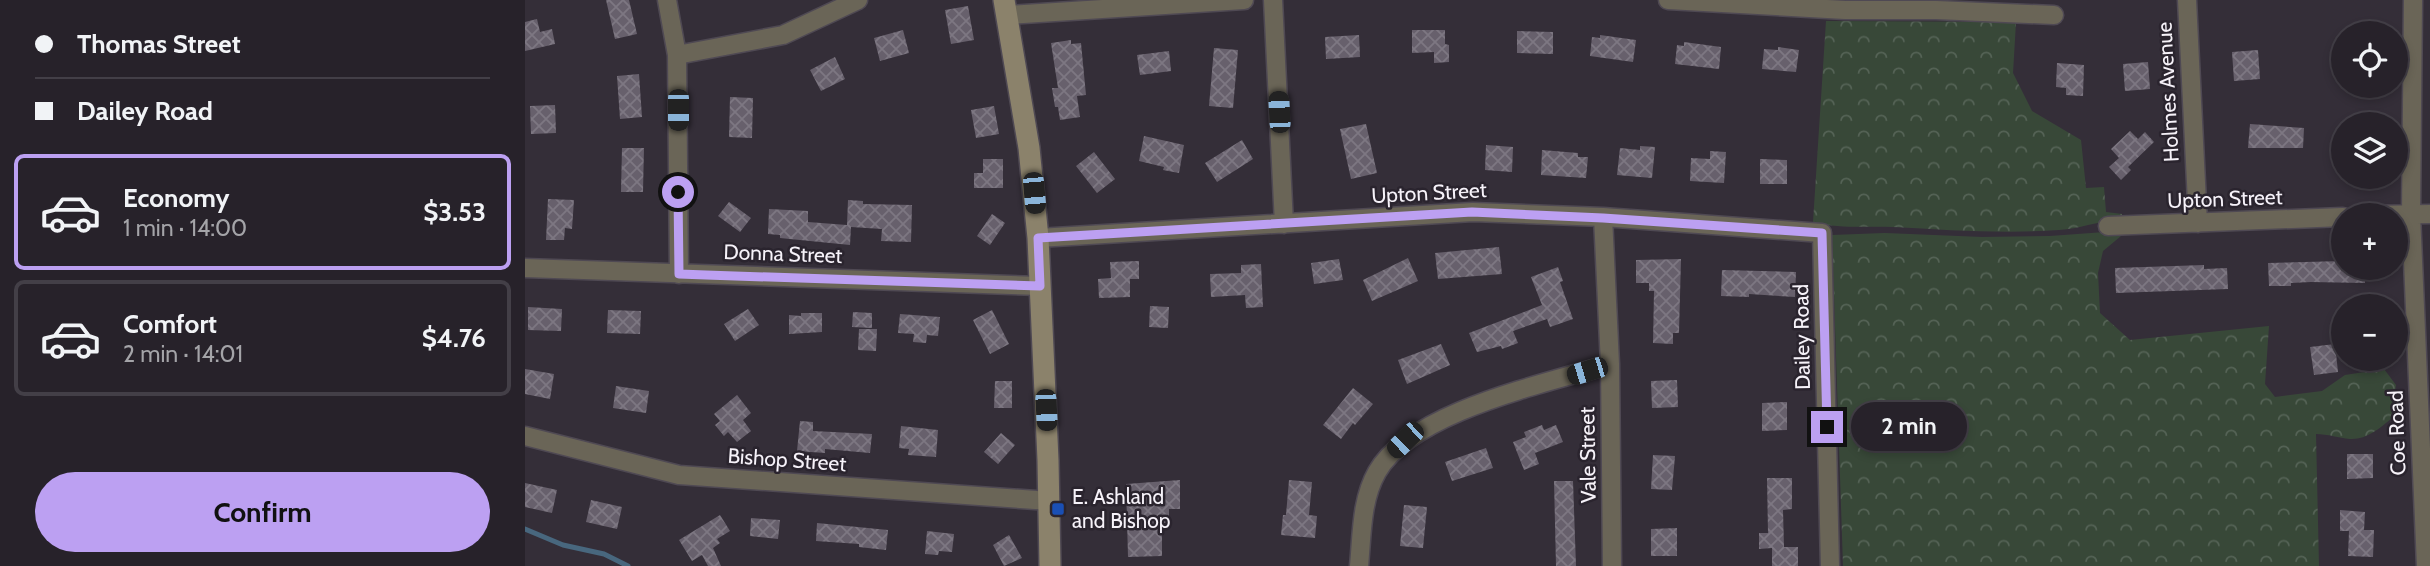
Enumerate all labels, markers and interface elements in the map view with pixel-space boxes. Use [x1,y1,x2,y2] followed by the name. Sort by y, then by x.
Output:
[2151,21,2184,163] street label: Holmes Avenue
[2331,21,2408,371] map controls
[2331,21,2408,98] button: locate
[77,28,241,60] text: Thomas Street
[668,89,689,131] car
[1268,90,1291,134] car
[77,95,213,127] text: Dailey Road
[2331,112,2408,189] button: layers
[1022,171,1047,215] car
[662,176,694,208] route start
[1371,177,1487,208] street label: Upton Street
[39,181,102,244] icon: car
[123,182,229,214] text: Economy
[2167,184,2283,213] street label: Upton Street
[423,196,486,228] text: $3.53
[2331,203,2408,280] button: +
[123,214,247,242] text: 1 min · 14:00
[723,239,843,268] street label: Donna Street
[1788,284,1815,390] street label: Dailey Road
[2331,294,2408,371] button: −
[39,307,102,370] icon: car
[123,308,217,340] text: Comfort
[422,322,486,354] text: $4.76
[123,340,243,368] text: 2 min · 14:01
[1564,355,1611,387] car
[1035,388,1058,432] car
[2383,390,2410,476] street label: Coe Road
[1851,402,1967,452] callout: 2 min
[1574,407,1601,503] street label: Vale Street
[1811,411,1843,443] route end
[1881,412,1937,440] text: 2 min
[1383,418,1428,462] car
[727,443,847,476] street label: Bishop Street
[35,472,490,552] button: Confirm
[1072,484,1170,533] place label: E. Ashland and Bishop
[1050,501,1066,517] marker: E. Ashland and Bishop

